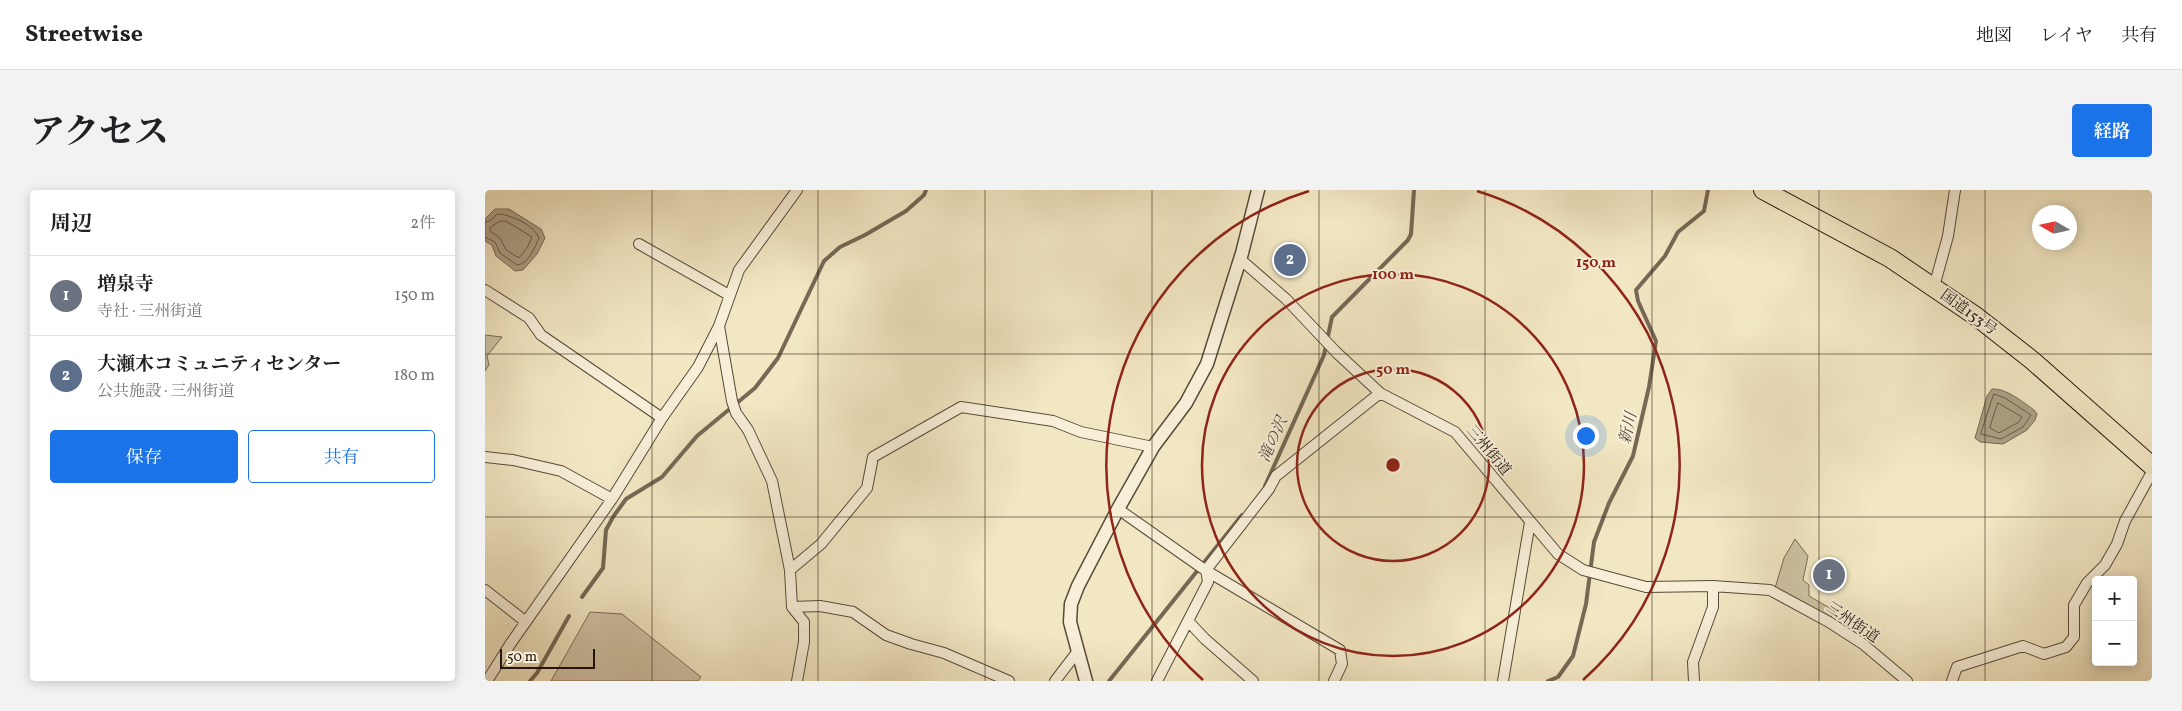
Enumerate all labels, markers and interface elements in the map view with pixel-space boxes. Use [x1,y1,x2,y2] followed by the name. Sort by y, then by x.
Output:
[25,18,143,52] text: Streetwise
[1976,24,2012,49] text: 地図
[2040,24,2093,49] text: レイヤ
[2121,24,2157,49] text: 共有
[2072,104,2152,157] button: 経路
[30,110,169,158] text: アクセス
[2032,205,2077,250] north arrow
[50,210,92,239] text: 周辺
[410,213,435,235] text: 2件
[1274,241,1306,279] pin: 2
[1576,253,1616,274] text: 150 m
[1372,265,1415,286] text: 100 m
[97,272,154,298] text: 増泉寺
[63,285,69,307] text: 1
[394,285,435,307] text: 150 m
[1935,285,2001,341] street label: 国道153号
[97,301,203,323] text: 寺社 · 三州街道
[97,352,341,378] text: 大瀬木コミュニティセンター
[1376,360,1410,381] text: 50 m
[62,365,70,387] text: 2
[394,365,435,387] text: 180 m
[97,381,235,403] text: 公共施設 · 三州街道
[1615,408,1644,447] water label: 新川
[1254,412,1294,466] water label: 滝の沢
[1461,421,1515,481] street label: 三州街道
[1573,423,1599,449] your location
[50,430,238,483] button: 保存
[248,430,435,483] button: 共有
[1384,456,1402,474] centre of rings
[1813,556,1845,594] pin: 1
[2092,576,2137,666] map controls
[2092,576,2137,621] button: +
[1821,598,1883,649] street label: 三州街道
[2092,621,2137,666] button: −
[500,646,595,669] scale bar
[507,648,537,667] text: 50 m

